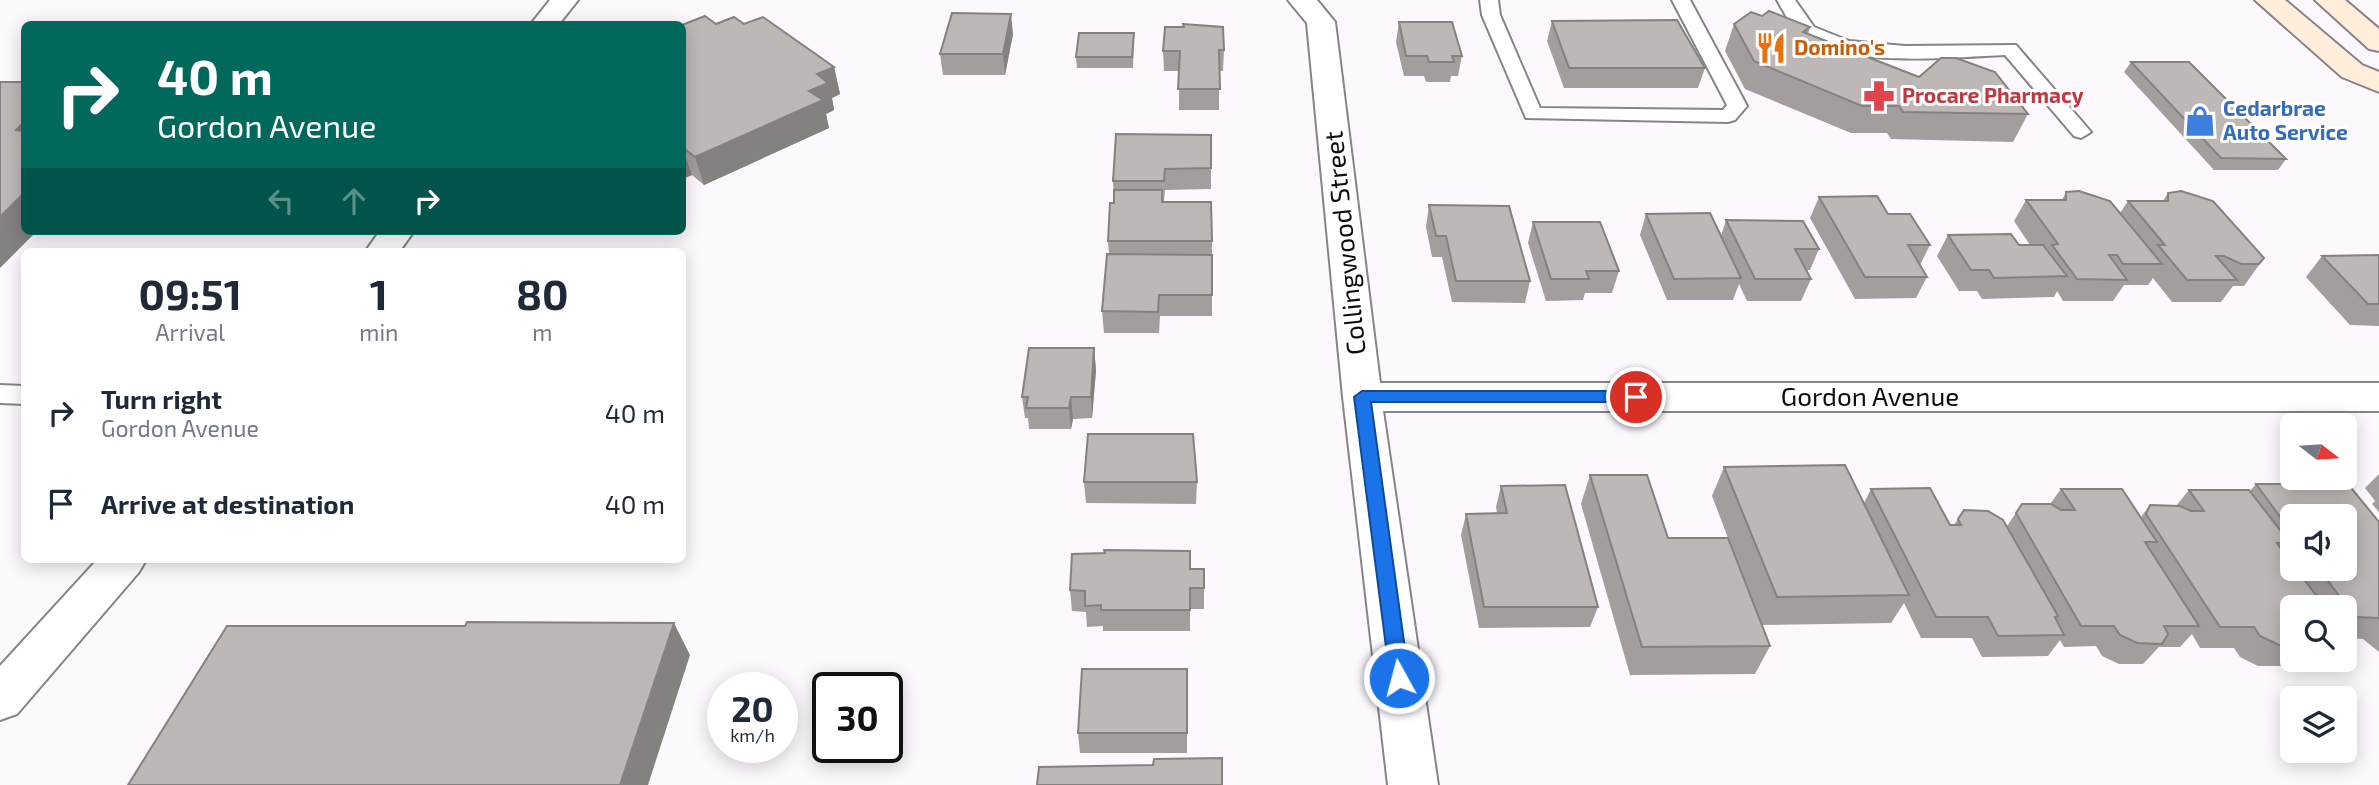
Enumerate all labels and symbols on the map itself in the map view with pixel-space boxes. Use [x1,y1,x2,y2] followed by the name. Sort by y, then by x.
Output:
[1754,31,1788,65] restaurant icon: Domino's
[1794,34,1885,59] place label: Domino's
[1862,79,1896,113] pharmacy icon: Procare Pharmacy
[1902,82,2084,108] place label: Procare Pharmacy
[2223,95,2348,144] place label: Cedarbrae Auto Service
[2183,104,2217,138] shop icon: Cedarbrae Auto Service
[1316,130,1371,357] street label: Collingwood Street
[1606,367,1666,427] pin
[1781,380,1959,411] street label: Gordon Avenue
[2280,413,2357,490] north arrow
[1362,641,1436,715] position arrow
[812,672,903,763] speed limit sign: 30

